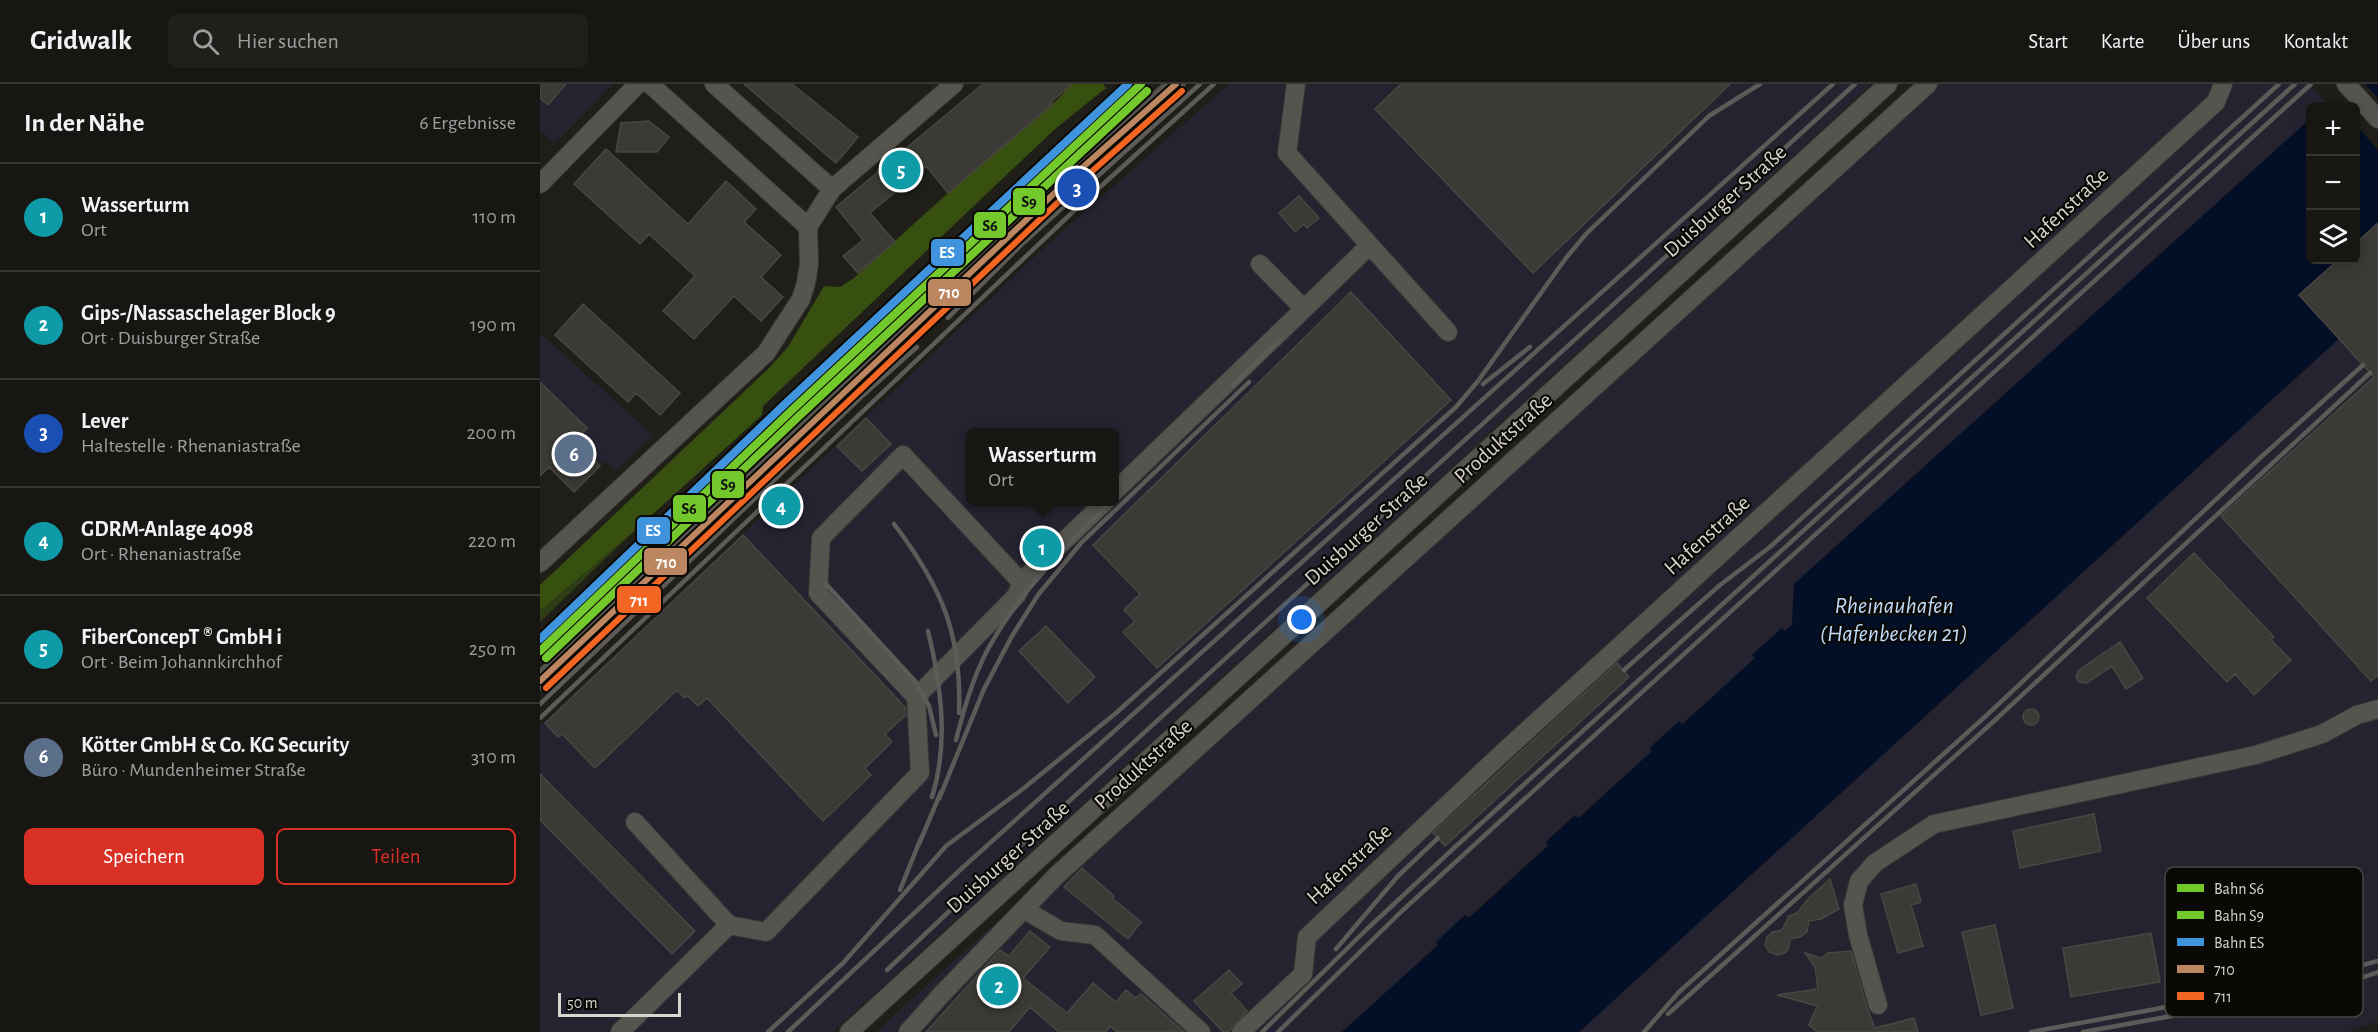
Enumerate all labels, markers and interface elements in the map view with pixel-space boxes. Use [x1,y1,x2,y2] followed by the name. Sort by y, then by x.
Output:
[168,14,588,68] search box
[189,25,222,58] icon: search
[30,27,132,55] text: Gridwalk
[237,30,339,52] text: Hier suchen
[2028,31,2068,52] text: Start
[2101,31,2144,52] text: Karte
[2177,31,2250,52] text: Über uns
[2283,31,2348,52] text: Kontakt
[2306,102,2360,264] map controls
[2306,102,2360,156] button: +
[24,110,144,136] text: In der Nähe
[419,113,516,133] text: 6 Ergebnisse
[1659,140,1791,262] street label: Duisburger Straße
[882,148,920,193] pin: 5
[2306,156,2360,210] button: −
[2019,164,2113,252] street label: Hafenstraße
[1058,166,1096,210] pin: 3
[1012,187,1046,216] line badge: S9
[81,194,189,216] text: Wasserturm
[1021,194,1037,210] text: S9
[40,207,47,227] text: 1
[472,207,516,227] text: 110 m
[2306,210,2360,264] button: layers
[973,211,1007,239] line badge: S6
[982,218,998,234] text: S6
[81,220,107,240] text: Ort
[930,238,965,267] line badge: ES
[939,245,955,261] text: ES
[927,278,972,307] line badge: 710
[938,285,960,301] text: 710
[81,302,336,324] text: Gips-/Nassaschelager Block 9
[39,315,48,335] text: 2
[470,315,516,335] text: 190 m
[81,328,260,348] text: Ort · Duisburger Straße
[1450,389,1556,487] street label: Produktstraße
[81,410,128,432] text: Lever
[39,423,48,443] text: 3
[466,423,516,443] text: 200 m
[966,428,1119,506] popup
[555,432,594,476] pin: 6
[81,436,301,456] text: Haltestelle · Rhenaniastraße
[988,444,1097,466] text: Wasserturm
[1300,468,1432,590] street label: Duisburger Straße
[711,470,745,499] line badge: S9
[988,470,1014,490] text: Ort
[720,477,736,493] text: S9
[762,484,800,528] pin: 4
[1660,491,1754,579] street label: Hafenstraße
[672,494,707,523] line badge: S6
[681,501,697,517] text: S6
[636,516,671,545] line badge: ES
[81,518,254,540] text: GDRM-Anlage 4098
[645,523,661,539] text: ES
[1022,526,1062,570] pin: 1
[38,531,49,551] text: 4
[468,531,516,551] text: 220 m
[81,544,242,564] text: Ort · Rhenaniastraße
[643,547,688,576] line badge: 710
[655,555,677,571] text: 710
[616,585,662,614] line badge: 711
[630,593,648,609] text: 711
[1820,594,1968,646] water label: Rheinauhafen (Hafenbecken 21)
[1287,605,1316,634] your location
[81,626,282,648] text: FiberConcepT ® GmbH i
[39,639,48,659] text: 5
[469,639,516,659] text: 250 m
[81,652,282,672] text: Ort · Beim Johannkirchhof
[1090,715,1196,813] street label: Produktstraße
[81,734,349,756] text: Kötter GmbH & Co. KG Security
[39,747,48,767] text: 6
[471,747,516,767] text: 310 m
[81,760,306,780] text: Büro · Mundenheimer Straße
[942,796,1074,918] street label: Duisburger Straße
[1302,820,1396,908] street label: Hafenstraße
[24,828,264,885] button: Speichern
[276,828,516,885] button: Teilen
[2165,867,2363,1017] legend
[2214,881,2264,897] text: Bahn S6
[2214,908,2264,924] text: Bahn S9
[2214,935,2264,951] text: Bahn ES
[2214,962,2235,978] text: 710
[980,964,1018,1008] pin: 2
[2214,989,2232,1005] text: 711
[558,990,681,1018] scale bar
[567,995,598,1011] text: 50 m

